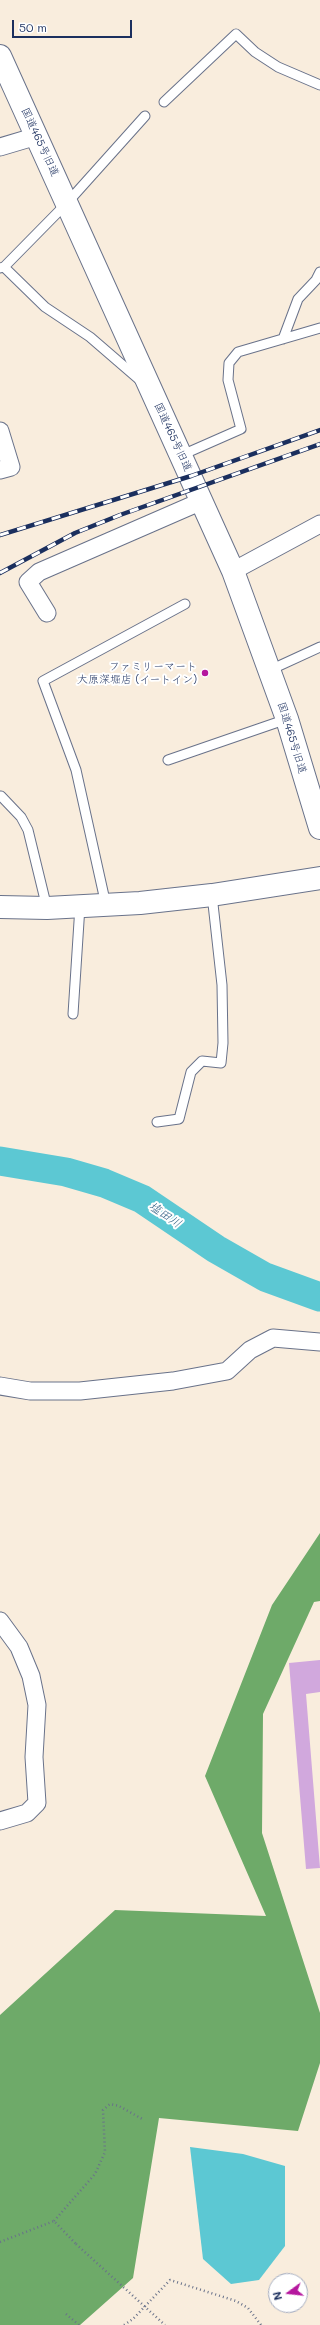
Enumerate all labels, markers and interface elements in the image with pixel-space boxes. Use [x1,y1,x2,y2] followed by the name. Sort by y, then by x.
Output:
[14,12,134,38] scale bar
[19,19,47,35] text: 50 m
[18,105,62,179] street label: 国道465号旧道
[151,400,195,474] street label: 国道465号旧道
[77,660,197,686] place label: ファミリーマート 大原深堀店 (イートイン)
[200,668,210,678] marker: ファミリーマート 大原深堀店 (イートイン)
[275,700,309,776] street label: 国道465号旧道
[146,1199,184,1231] water label: 塩田川
[268,2273,308,2313] north arrow
[269,2290,285,2302] text: N

